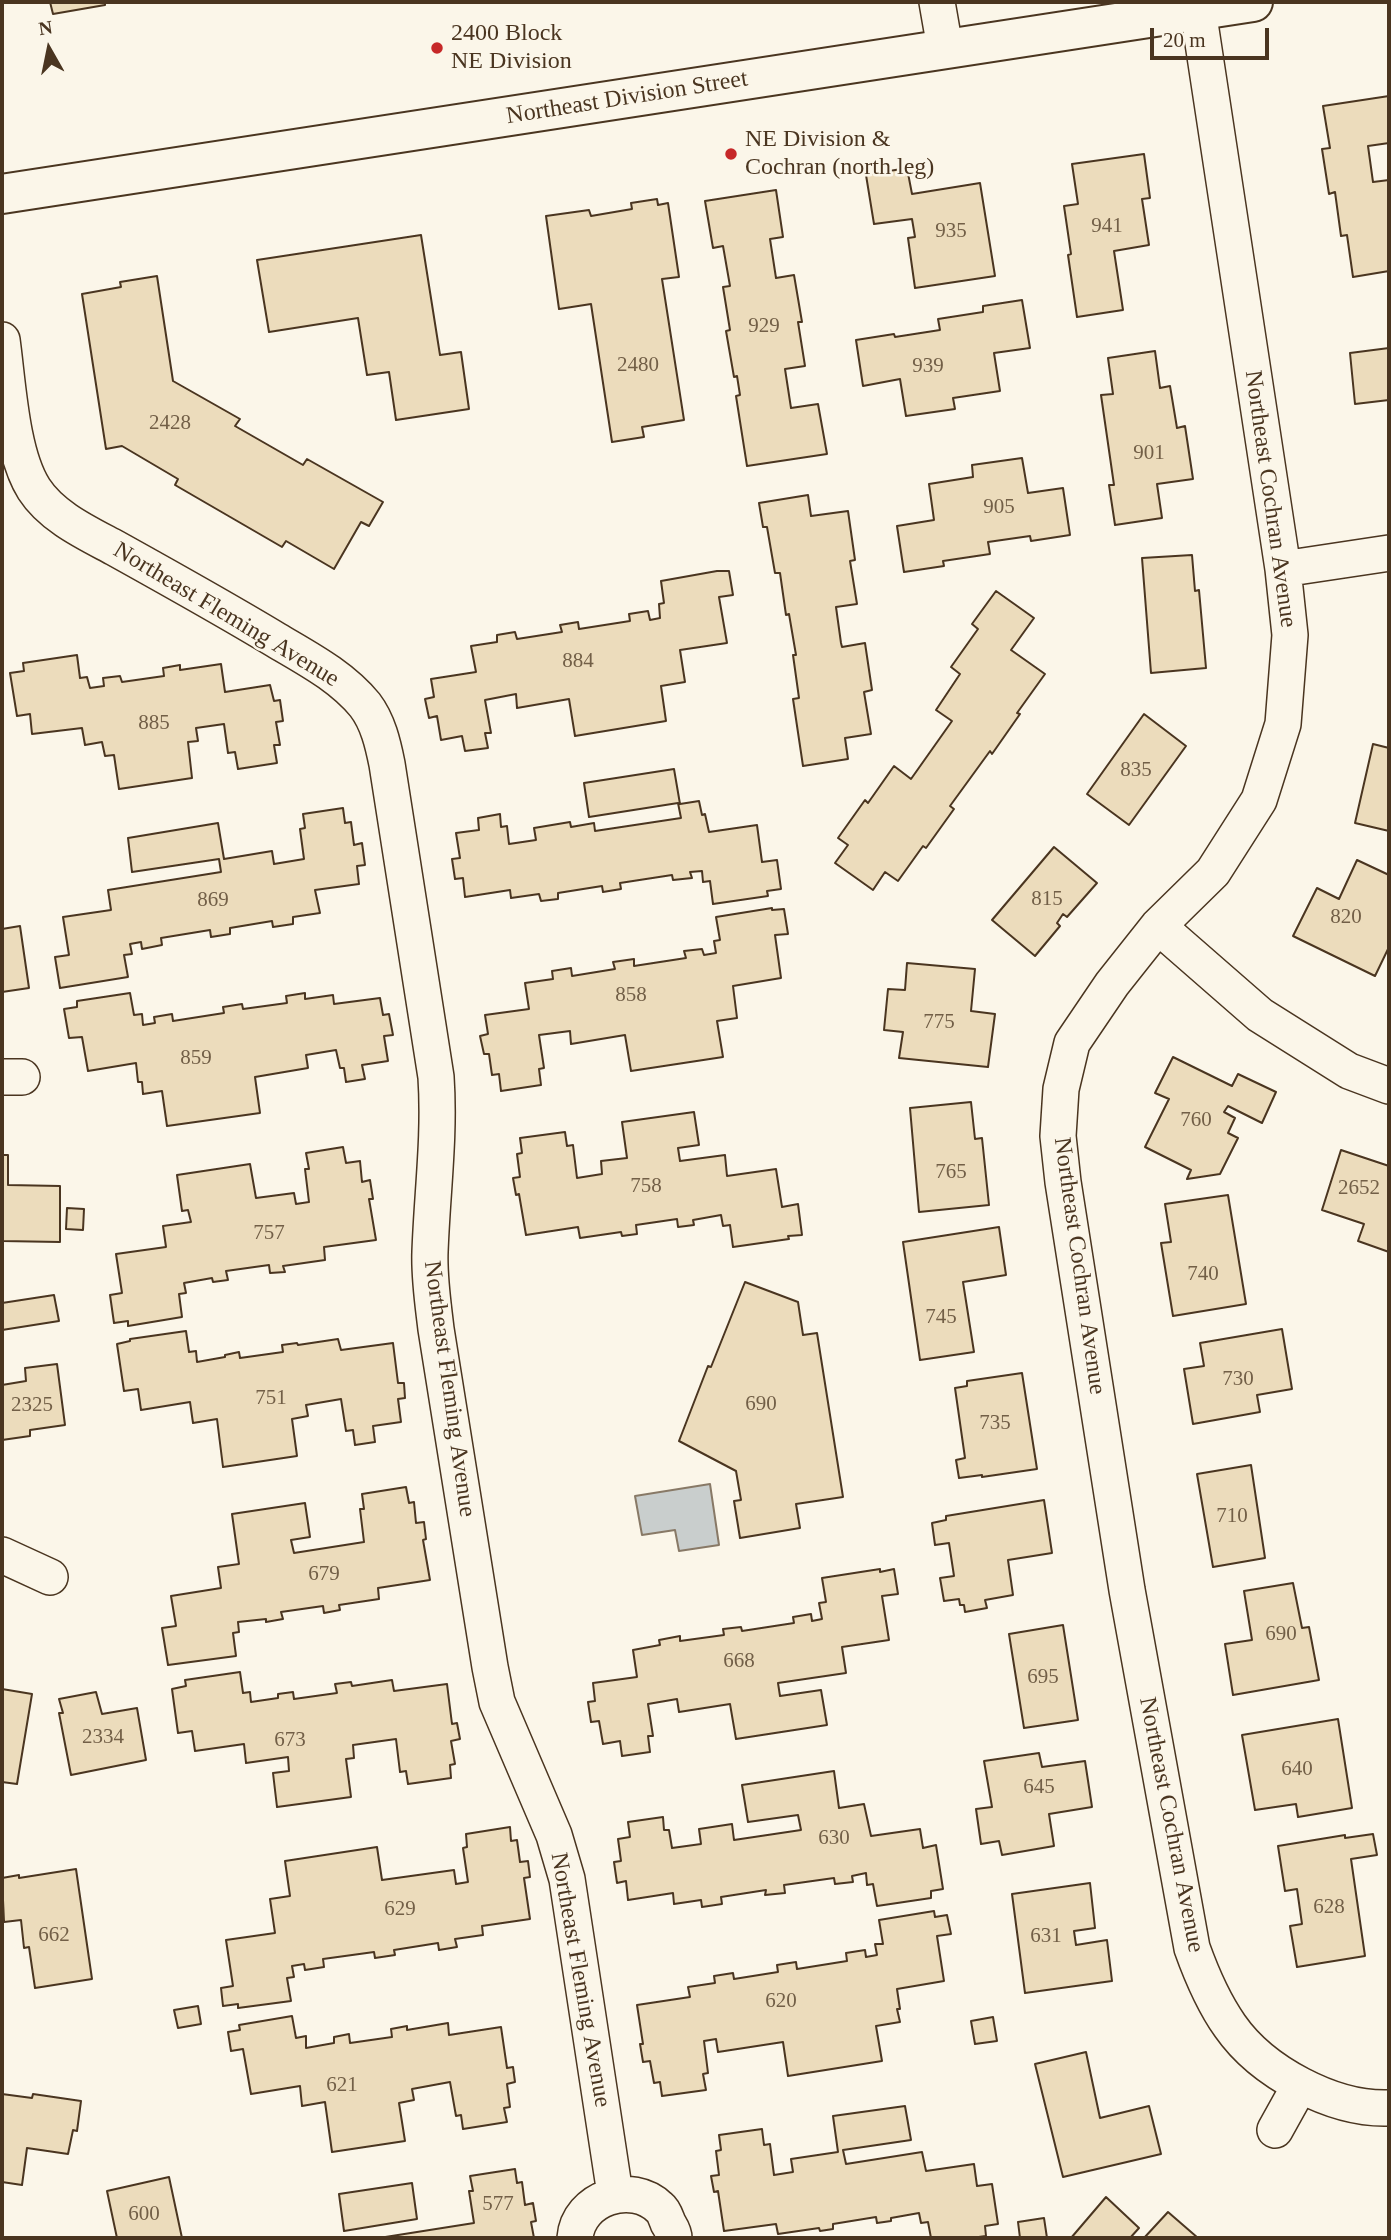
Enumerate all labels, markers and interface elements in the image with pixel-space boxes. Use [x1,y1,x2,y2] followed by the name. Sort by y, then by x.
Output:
[14,14,84,84] north arrow
[1153,14,1272,58] scale bar
[37,16,54,39] text: N
[451,20,572,76] place label: 2400 Block NE Division
[1163,28,1206,52] text: 20 m
[429,40,445,56] marker: 2400 Block NE Division
[504,65,750,131] street label: Northeast Division Street
[745,126,934,182] place label: NE Division & Cochran (north leg)
[723,146,739,162] marker: NE Division & Cochran (north leg)
[1091,213,1123,239] house number: 941
[935,218,967,244] house number: 935
[748,313,780,339] house number: 929
[617,352,659,378] house number: 2480
[912,353,944,379] house number: 939
[1238,369,1302,629] street label: Northeast Cochran Avenue
[149,410,191,436] house number: 2428
[1133,440,1165,466] house number: 901
[983,494,1015,520] house number: 905
[108,536,344,694] street label: Northeast Fleming Avenue
[562,648,594,674] house number: 884
[138,710,170,736] house number: 885
[1120,757,1152,783] house number: 835
[1031,886,1063,912] house number: 815
[197,887,229,913] house number: 869
[1330,904,1362,930] house number: 820
[615,982,647,1008] house number: 858
[923,1009,955,1035] house number: 775
[180,1045,212,1071] house number: 859
[1180,1107,1212,1133] house number: 760
[1047,1136,1111,1396] street label: Northeast Cochran Avenue
[935,1159,967,1185] house number: 765
[630,1173,662,1199] house number: 758
[1338,1175,1380,1201] house number: 2652
[253,1220,285,1246] house number: 757
[417,1259,481,1519] street label: Northeast Fleming Avenue
[1187,1261,1219,1287] house number: 740
[925,1304,957,1330] house number: 745
[1222,1366,1254,1392] house number: 730
[255,1385,287,1411] house number: 751
[745,1391,777,1417] house number: 690
[11,1392,53,1418] house number: 2325
[979,1410,1011,1436] house number: 735
[1216,1503,1248,1529] house number: 710
[308,1561,340,1587] house number: 679
[1265,1621,1297,1647] house number: 690
[723,1648,755,1674] house number: 668
[1027,1664,1059,1690] house number: 695
[1132,1695,1210,1955] street label: Northeast Cochran Avenue
[82,1724,124,1750] house number: 2334
[274,1727,306,1753] house number: 673
[1281,1756,1313,1782] house number: 640
[1023,1774,1055,1800] house number: 645
[818,1825,850,1851] house number: 630
[543,1850,617,2110] street label: Northeast Fleming Avenue
[1313,1894,1345,1920] house number: 628
[384,1896,416,1922] house number: 629
[38,1922,70,1948] house number: 662
[1030,1923,1062,1949] house number: 631
[765,1988,797,2014] house number: 620
[326,2072,358,2098] house number: 621
[482,2191,514,2217] house number: 577
[128,2201,160,2227] house number: 600

